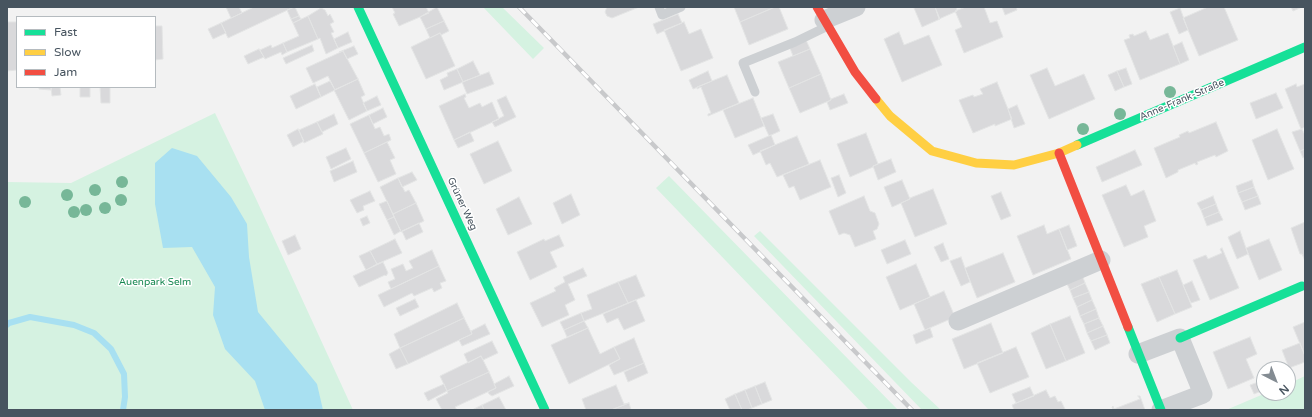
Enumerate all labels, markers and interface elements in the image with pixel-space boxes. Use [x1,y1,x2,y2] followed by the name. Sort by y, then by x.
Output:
[16,16,156,88] legend
[54,25,77,39] text: Fast
[54,45,81,59] text: Slow
[54,65,77,79] text: Jam
[1138,77,1226,123] street label: Anne-Frank-Straße
[444,175,480,233] street label: Grüner Weg
[119,276,191,288] park label: Auenpark Selm
[1256,361,1296,401] north arrow
[1276,382,1291,397] text: N

